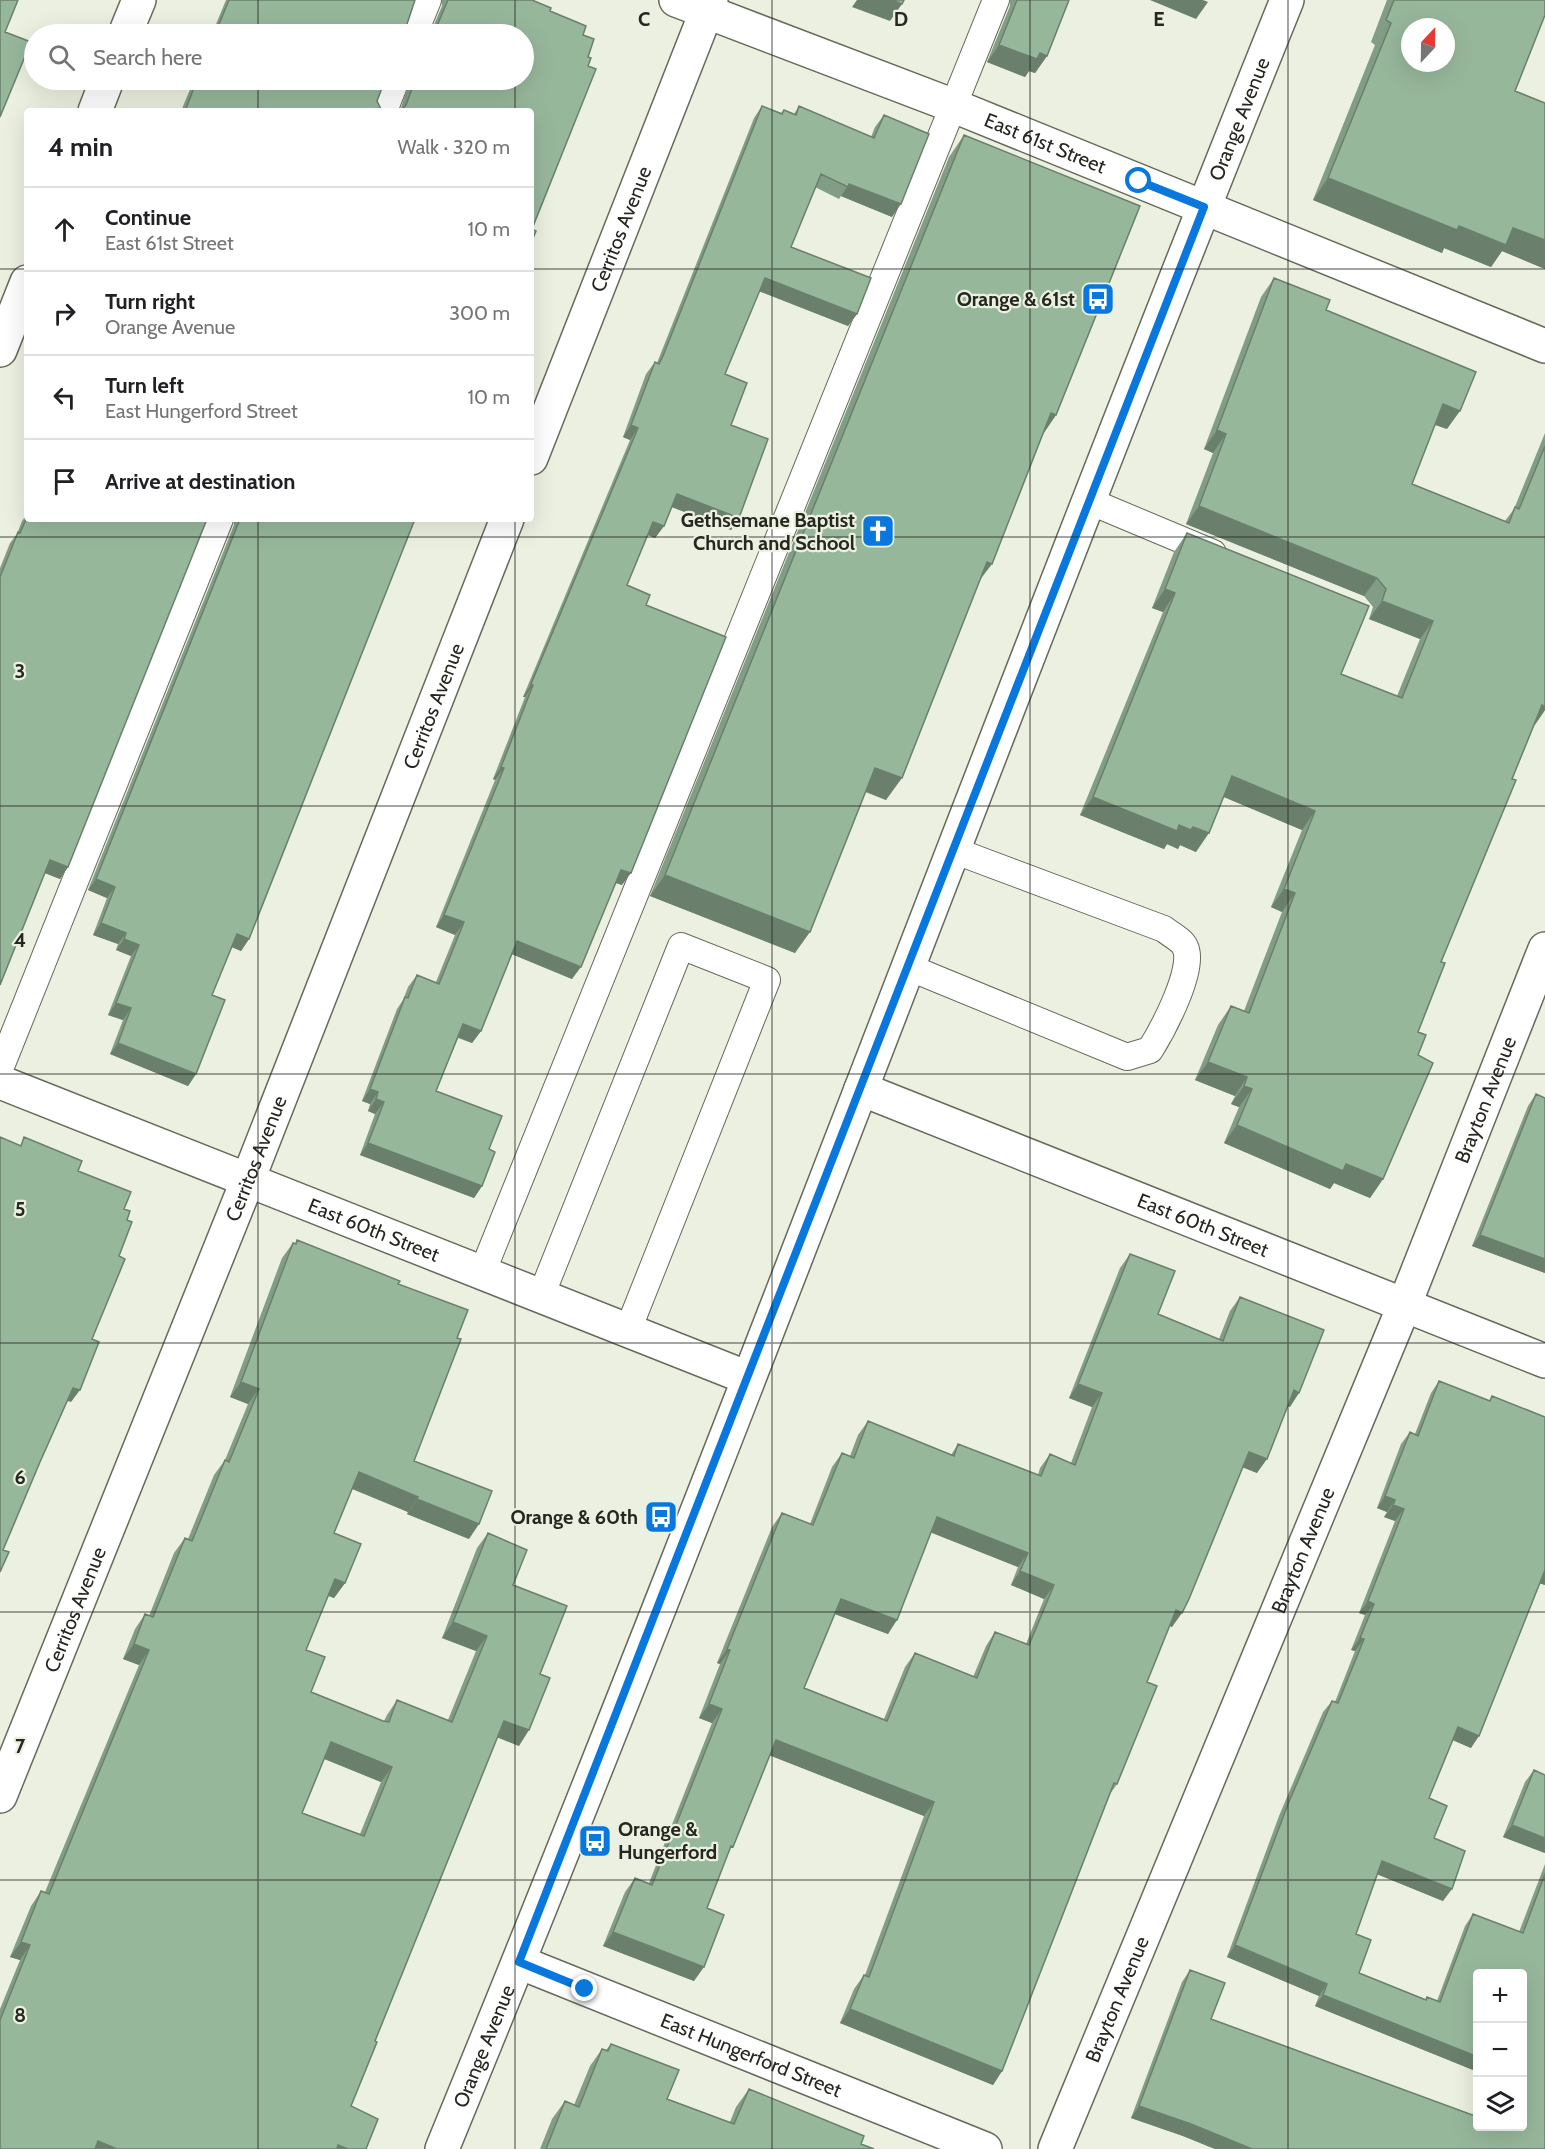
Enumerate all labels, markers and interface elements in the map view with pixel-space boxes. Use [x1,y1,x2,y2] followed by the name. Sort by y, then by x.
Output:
[638,7,650,31] text: C
[894,7,908,31] text: D
[1153,7,1165,31] text: E
[1401,18,1455,72] north arrow
[24,24,534,90] search box
[45,41,78,74] icon: search
[93,44,202,71] text: Search here
[1204,54,1275,184] street label: Orange Avenue
[981,108,1110,179] street label: East 61st Street
[48,131,113,163] text: 4 min
[398,135,510,159] text: Walk · 320 m
[585,163,656,295] street label: Cerritos Avenue
[1125,167,1151,193] route start
[105,204,191,231] text: Continue
[48,213,81,246] icon: ahead
[467,217,510,241] text: 10 m
[105,231,234,255] text: East 61st Street
[1080,281,1116,317] bus stop icon: Orange & 61st
[957,287,1075,311] place label: Orange & 61st
[105,288,195,315] text: Turn right
[48,297,81,330] icon: right
[449,301,510,325] text: 300 m
[105,315,235,339] text: Orange Avenue
[105,372,184,399] text: Turn left
[48,381,81,414] icon: left
[467,385,510,409] text: 10 m
[105,399,298,423] text: East Hungerford Street
[48,465,81,498] icon: arrive
[105,468,295,495] text: Arrive at destination
[681,508,855,555] place label: Gethsemane Baptist Church and School
[860,513,896,549] church icon: Gethsemane Baptist Church and School
[398,640,469,772] street label: Cerritos Avenue
[15,659,25,683] text: 3
[14,928,26,952] text: 4
[1450,1033,1521,1167] street label: Brayton Avenue
[220,1092,292,1225] street label: Cerritos Avenue
[1134,1188,1272,1262] street label: East 60th Street
[305,1193,443,1267] street label: East 60th Street
[15,1197,25,1221] text: 5
[14,1465,26,1489] text: 6
[1266,1484,1340,1617] street label: Brayton Avenue
[643,1499,679,1535] bus stop icon: Orange & 60th
[510,1505,638,1529] place label: Orange & 60th
[39,1543,111,1676] street label: Cerritos Avenue
[15,1734,26,1758] text: 7
[618,1817,717,1864] place label: Orange & Hungerford
[577,1823,613,1859] bus stop icon: Orange & Hungerford
[1080,1933,1154,2066] street label: Brayton Avenue
[1473,1969,1527,2131] map controls
[1473,1969,1527,2023] button: +
[571,1975,597,2001] route end
[448,1981,520,2111] street label: Orange Avenue
[14,2003,26,2027] text: 8
[657,2008,845,2102] street label: East Hungerford Street
[1473,2023,1527,2077] button: −
[1473,2077,1527,2131] button: layers

